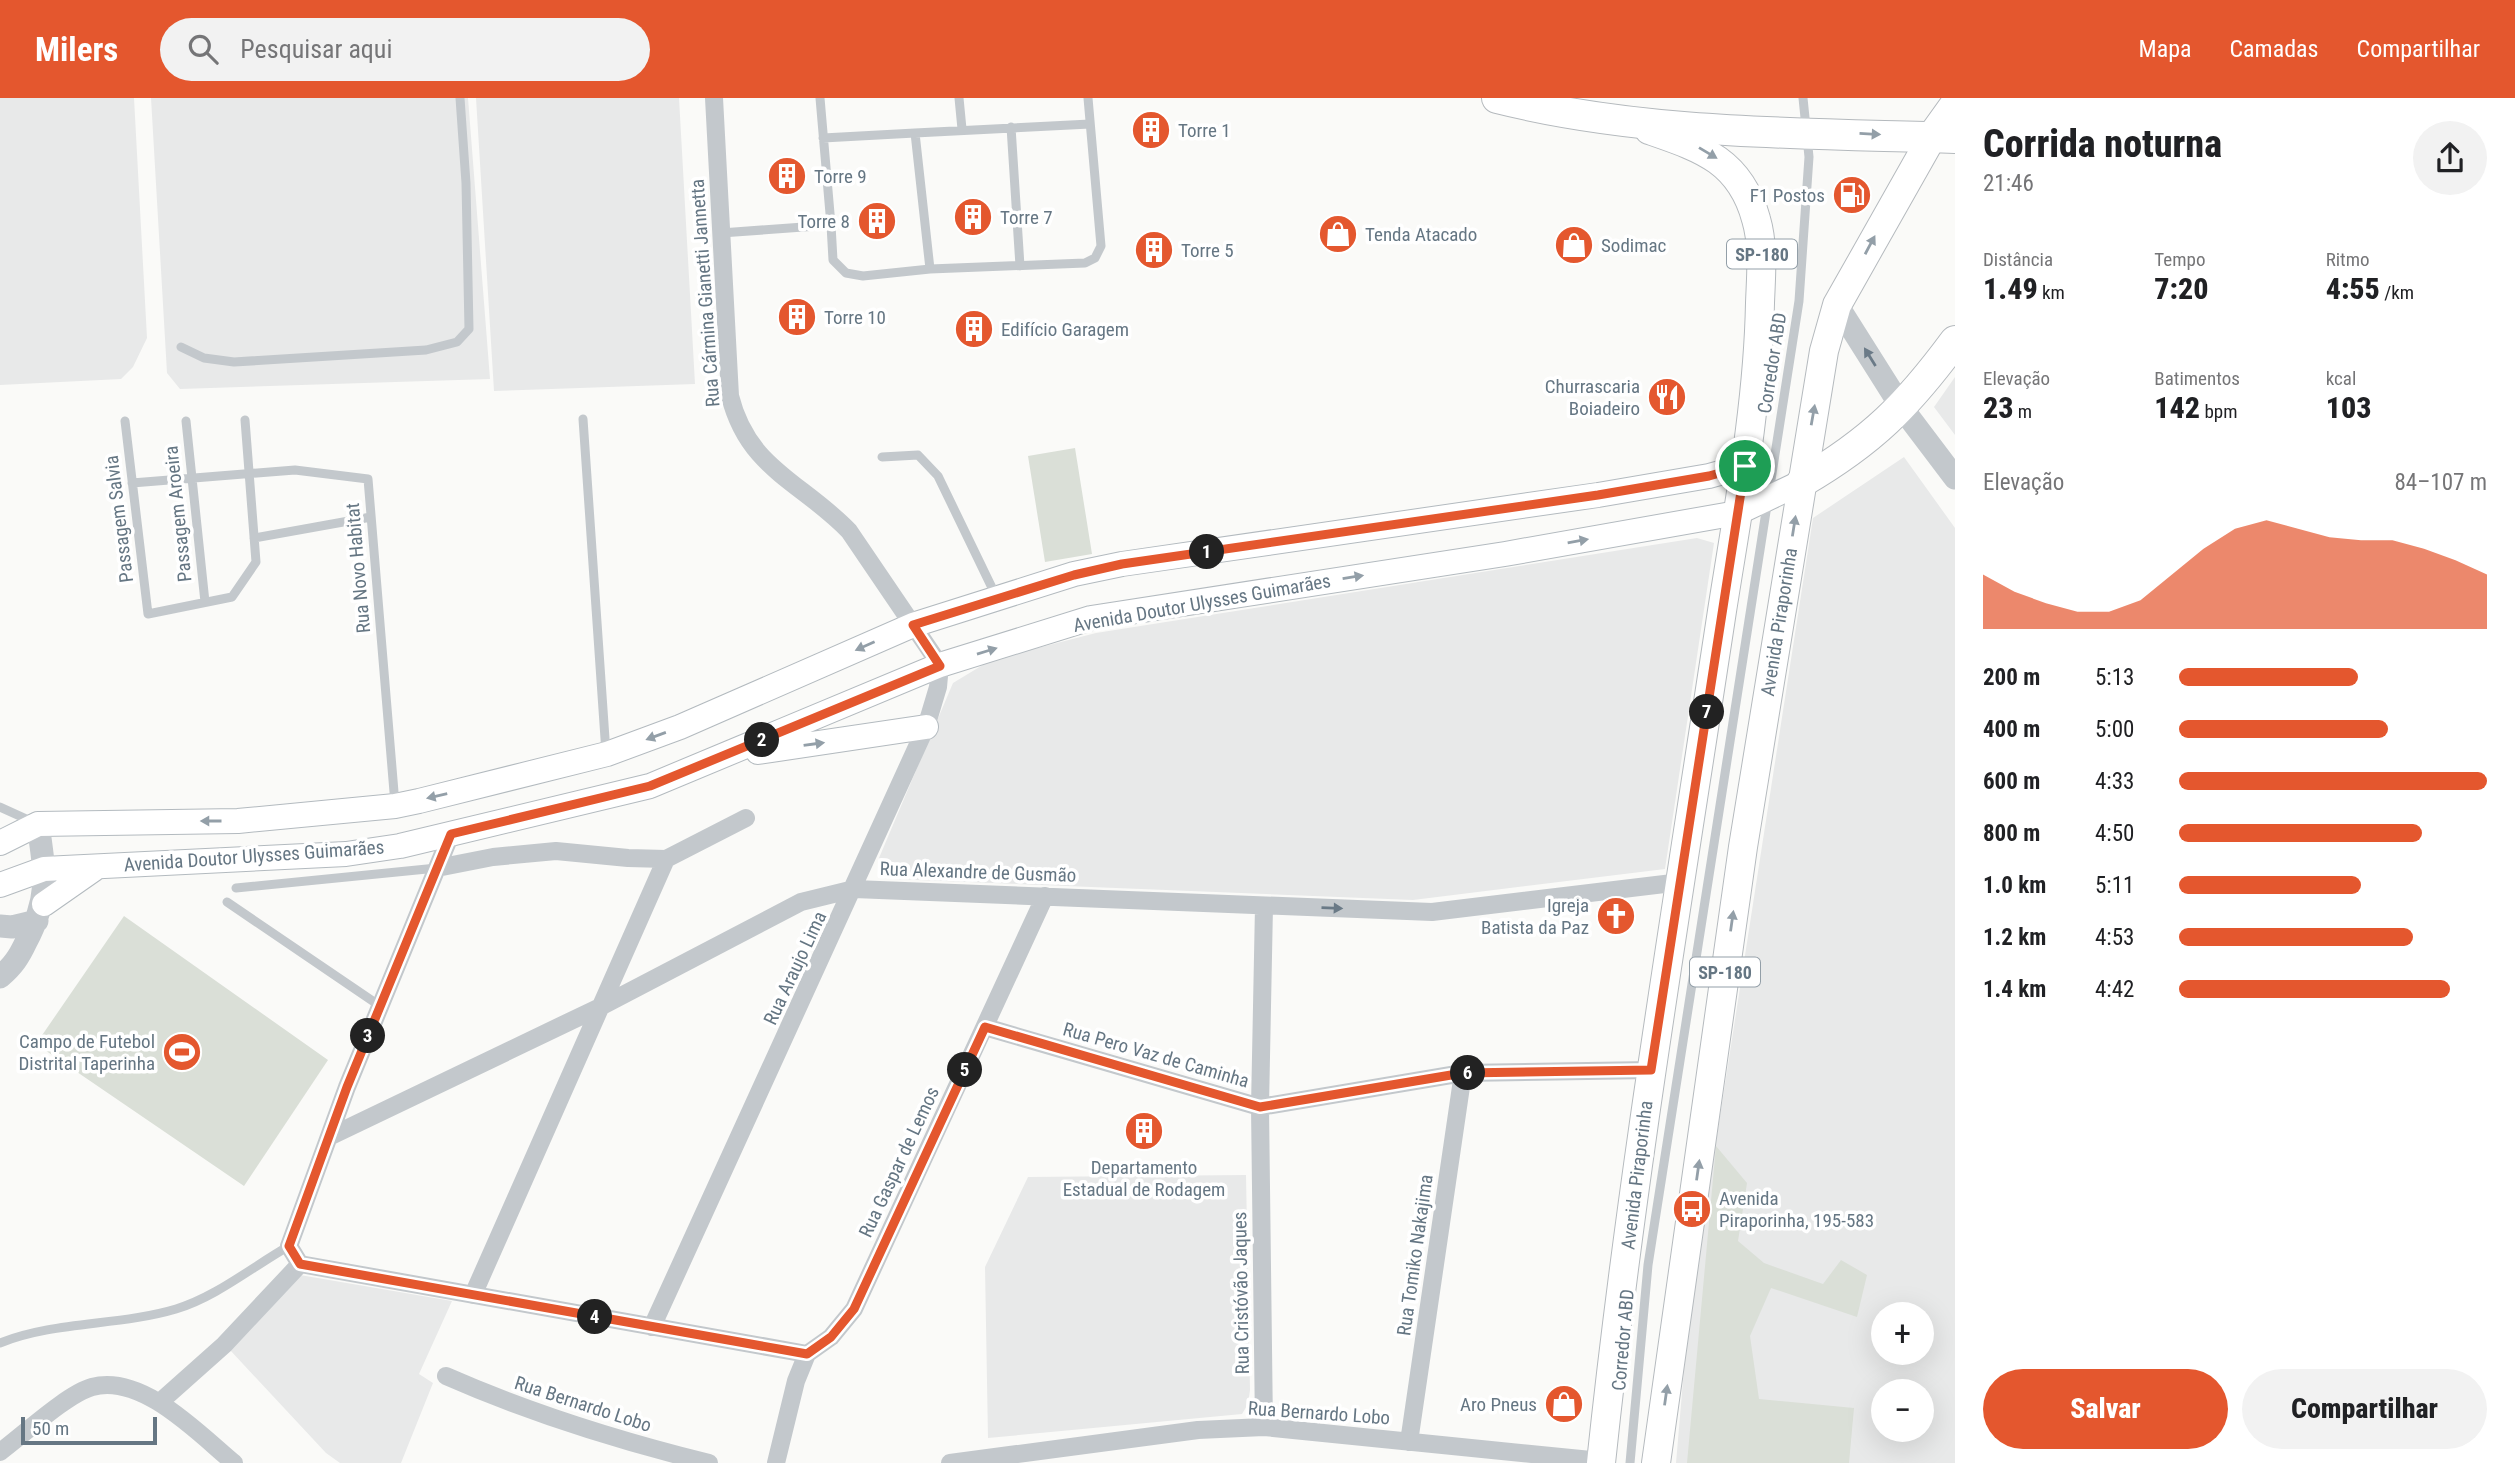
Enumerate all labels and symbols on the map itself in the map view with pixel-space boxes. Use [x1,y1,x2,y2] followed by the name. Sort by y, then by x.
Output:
[1130,109,1172,151] building icon: Torre 1
[1178,119,1231,142] place label: Torre 1
[1860,129,1882,140] one-way arrow
[1699,147,1718,159] one-way arrow
[766,155,808,197] building icon: Torre 9
[814,165,867,188] place label: Torre 9
[1831,174,1873,216] fuel station icon: F1 Postos
[686,178,724,408] street label: Rua Cármina Gianetti Jannetta
[1750,184,1825,207] place label: F1 Postos
[952,196,994,238] building icon: Torre 7
[856,200,898,242] building icon: Torre 8
[1000,206,1053,229] place label: Torre 7
[797,210,850,233] place label: Torre 8
[1317,213,1359,255] shop icon: Tenda Atacado
[1365,223,1477,246] place label: Tenda Atacado
[1553,224,1595,266] shop icon: Sodimac
[1133,229,1175,271] building icon: Torre 5
[1601,234,1667,257] place label: Sodimac
[1864,235,1876,255] one-way arrow
[1181,239,1234,262] place label: Torre 5
[1727,239,1797,268] road number: SP-180
[776,296,818,338] building icon: Torre 10
[824,306,886,329] place label: Torre 10
[953,308,995,350] building icon: Edifício Garagem
[1753,311,1791,415] street label: Corredor ABD
[1001,318,1129,341] place label: Edifício Garagem
[1863,347,1876,366] one-way arrow
[1545,375,1640,420] place label: Churrascaria Boiadeiro
[1646,376,1688,418] restaurant icon: Churrascaria Boiadeiro
[1808,404,1819,426] one-way arrow
[1715,436,1775,496] pin
[159,445,197,583] street label: Passagem Aroeira
[100,454,138,584] street label: Passagem Salvia
[341,502,375,634] street label: Rua Novo Habitat
[1789,515,1800,537] one-way arrow
[1190,534,1224,570] pin: 1
[1567,535,1589,546] one-way arrow
[1756,546,1802,698] street label: Avenida Piraporinha
[1071,569,1333,637] street label: Avenida Doutor Ulysses Guimarães
[1342,571,1364,582] one-way arrow
[855,640,875,652] one-way arrow
[977,645,998,655] one-way arrow
[1690,694,1724,730] pin: 7
[744,722,780,758] pin: 2
[646,731,667,742] one-way arrow
[804,738,826,749] one-way arrow
[426,791,448,802] one-way arrow
[200,815,222,827] one-way arrow
[123,835,385,877] street label: Avenida Doutor Ulysses Guimarães
[879,857,1077,887] street label: Rua Alexandre de Gusmão
[1481,894,1589,939] place label: Igreja Batista da Paz
[1595,895,1637,937] church icon: Igreja Batista da Paz
[1321,903,1343,914] one-way arrow
[759,908,831,1028] street label: Rua Araujo Lima
[1727,910,1738,932] one-way arrow
[1690,958,1760,986] road number: SP-180
[1060,1017,1252,1093] street label: Rua Pero Vaz de Caminha
[350,1018,386,1054] pin: 3
[18,1030,155,1075] place label: Campo de Futebol Distrital Taperinha
[161,1031,203,1073] sports icon: Campo de Futebol Distrital Taperinha
[948,1052,982,1088] pin: 5
[1450,1056,1486,1090] pin: 6
[854,1083,944,1241] street label: Rua Gaspar de Lemos
[1616,1099,1658,1251] street label: Avenida Piraporinha
[1123,1110,1165,1152] building icon: Departamento Estadual de Rodagem
[1063,1156,1225,1201] place label: Departamento Estadual de Rodagem
[1692,1159,1703,1181] one-way arrow
[1392,1173,1438,1337] street label: Rua Tomiko Nakajima
[1719,1187,1874,1232] place label: Avenida Piraporinha, 195-583
[1671,1188,1713,1230] bus stop icon: Avenida Piraporinha, 195-583
[1228,1211,1254,1375] street label: Rua Cristóvão Jaques
[1607,1288,1639,1392] street label: Corredor ABD
[578,1300,612,1334] pin: 4
[512,1371,654,1437] street label: Rua Bernardo Lobo
[1543,1383,1585,1425] shop icon: Aro Pneus
[1660,1384,1671,1406] one-way arrow
[1460,1393,1537,1416] place label: Aro Pneus
[1247,1397,1391,1429] street label: Rua Bernardo Lobo
[21,1414,158,1446] scale bar

